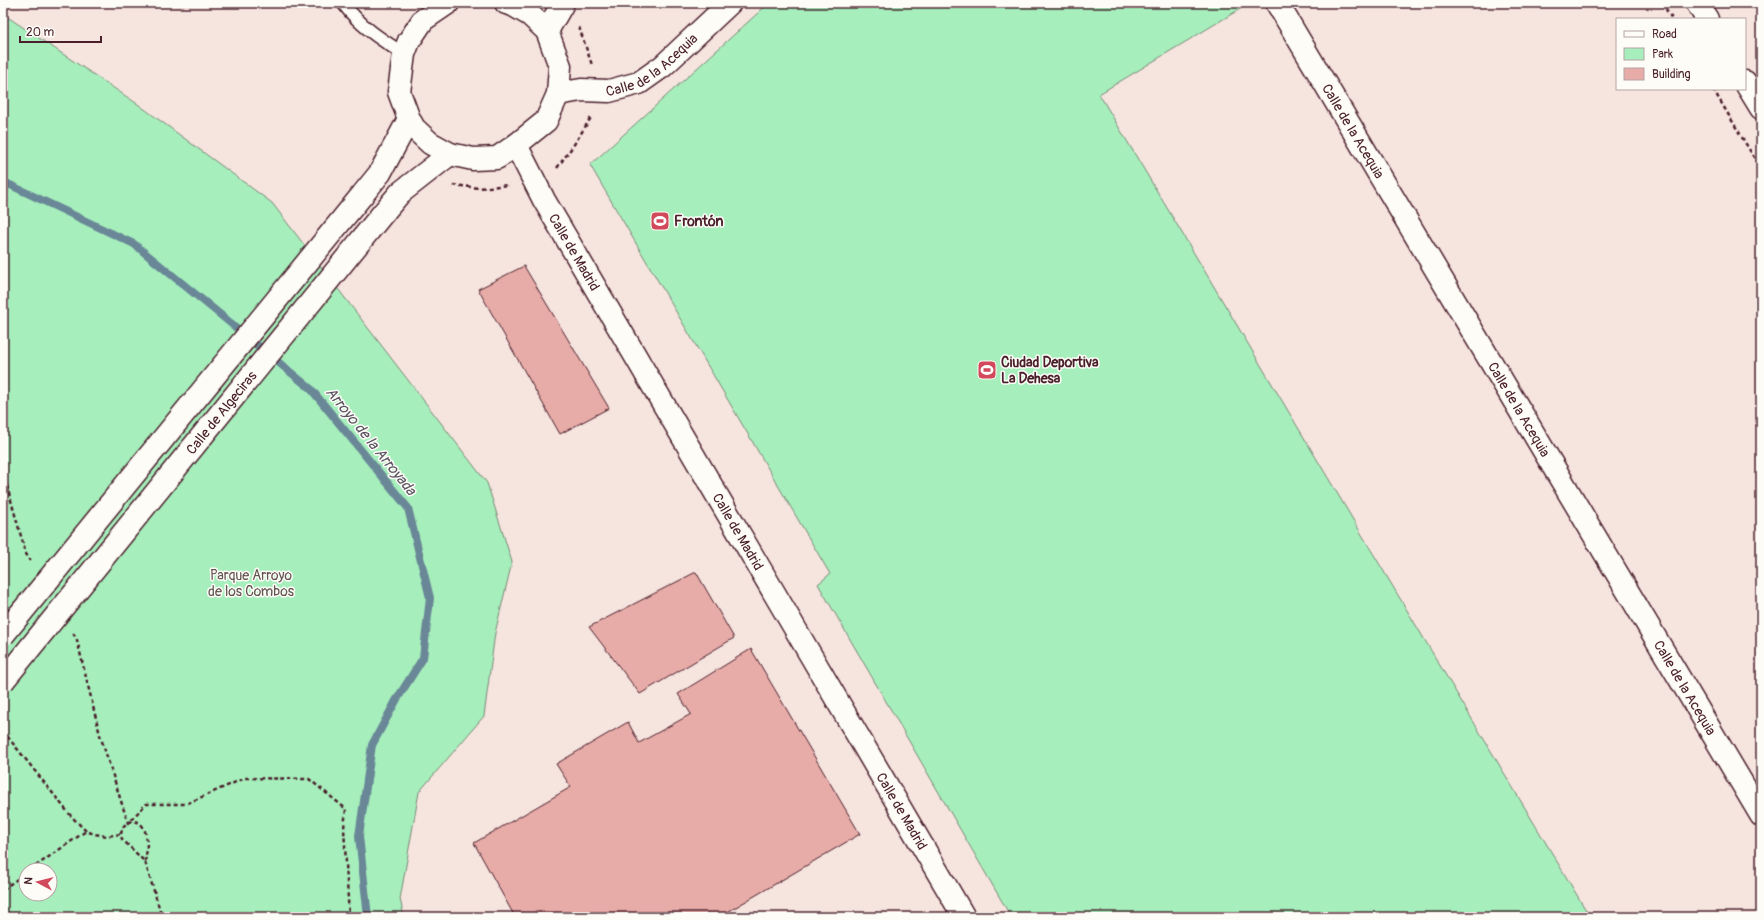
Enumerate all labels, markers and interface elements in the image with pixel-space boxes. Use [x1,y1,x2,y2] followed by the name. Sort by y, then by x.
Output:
[20,18,101,44] scale bar
[1616,18,1746,90] legend
[26,25,55,40] text: 20 m
[1652,27,1677,42] text: Road
[604,30,701,100] street label: Calle de la Acequia
[1652,47,1673,62] text: Park
[1652,67,1691,82] text: Building
[1318,81,1388,182] street label: Calle de la Acequia
[649,210,671,232] sports icon: Frontón
[545,211,603,294] street label: Calle de Madrid
[674,213,724,230] place label: Frontón
[1001,354,1099,387] place label: Ciudad Deportiva La Dehesa
[976,359,998,381] sports icon: Ciudad Deportiva La Dehesa
[1484,359,1554,460] street label: Calle de la Acequia
[183,367,261,458] street label: Calle de Algeciras
[321,383,421,500] water label: Arroyo de la Arroyada
[709,490,767,574] street label: Calle de Madrid
[208,567,295,600] park label: Parque Arroyo de los Combos
[1650,637,1719,738] street label: Calle de la Acequia
[872,770,931,853] street label: Calle de Madrid
[18,862,58,902] north arrow
[22,876,36,885] text: N

